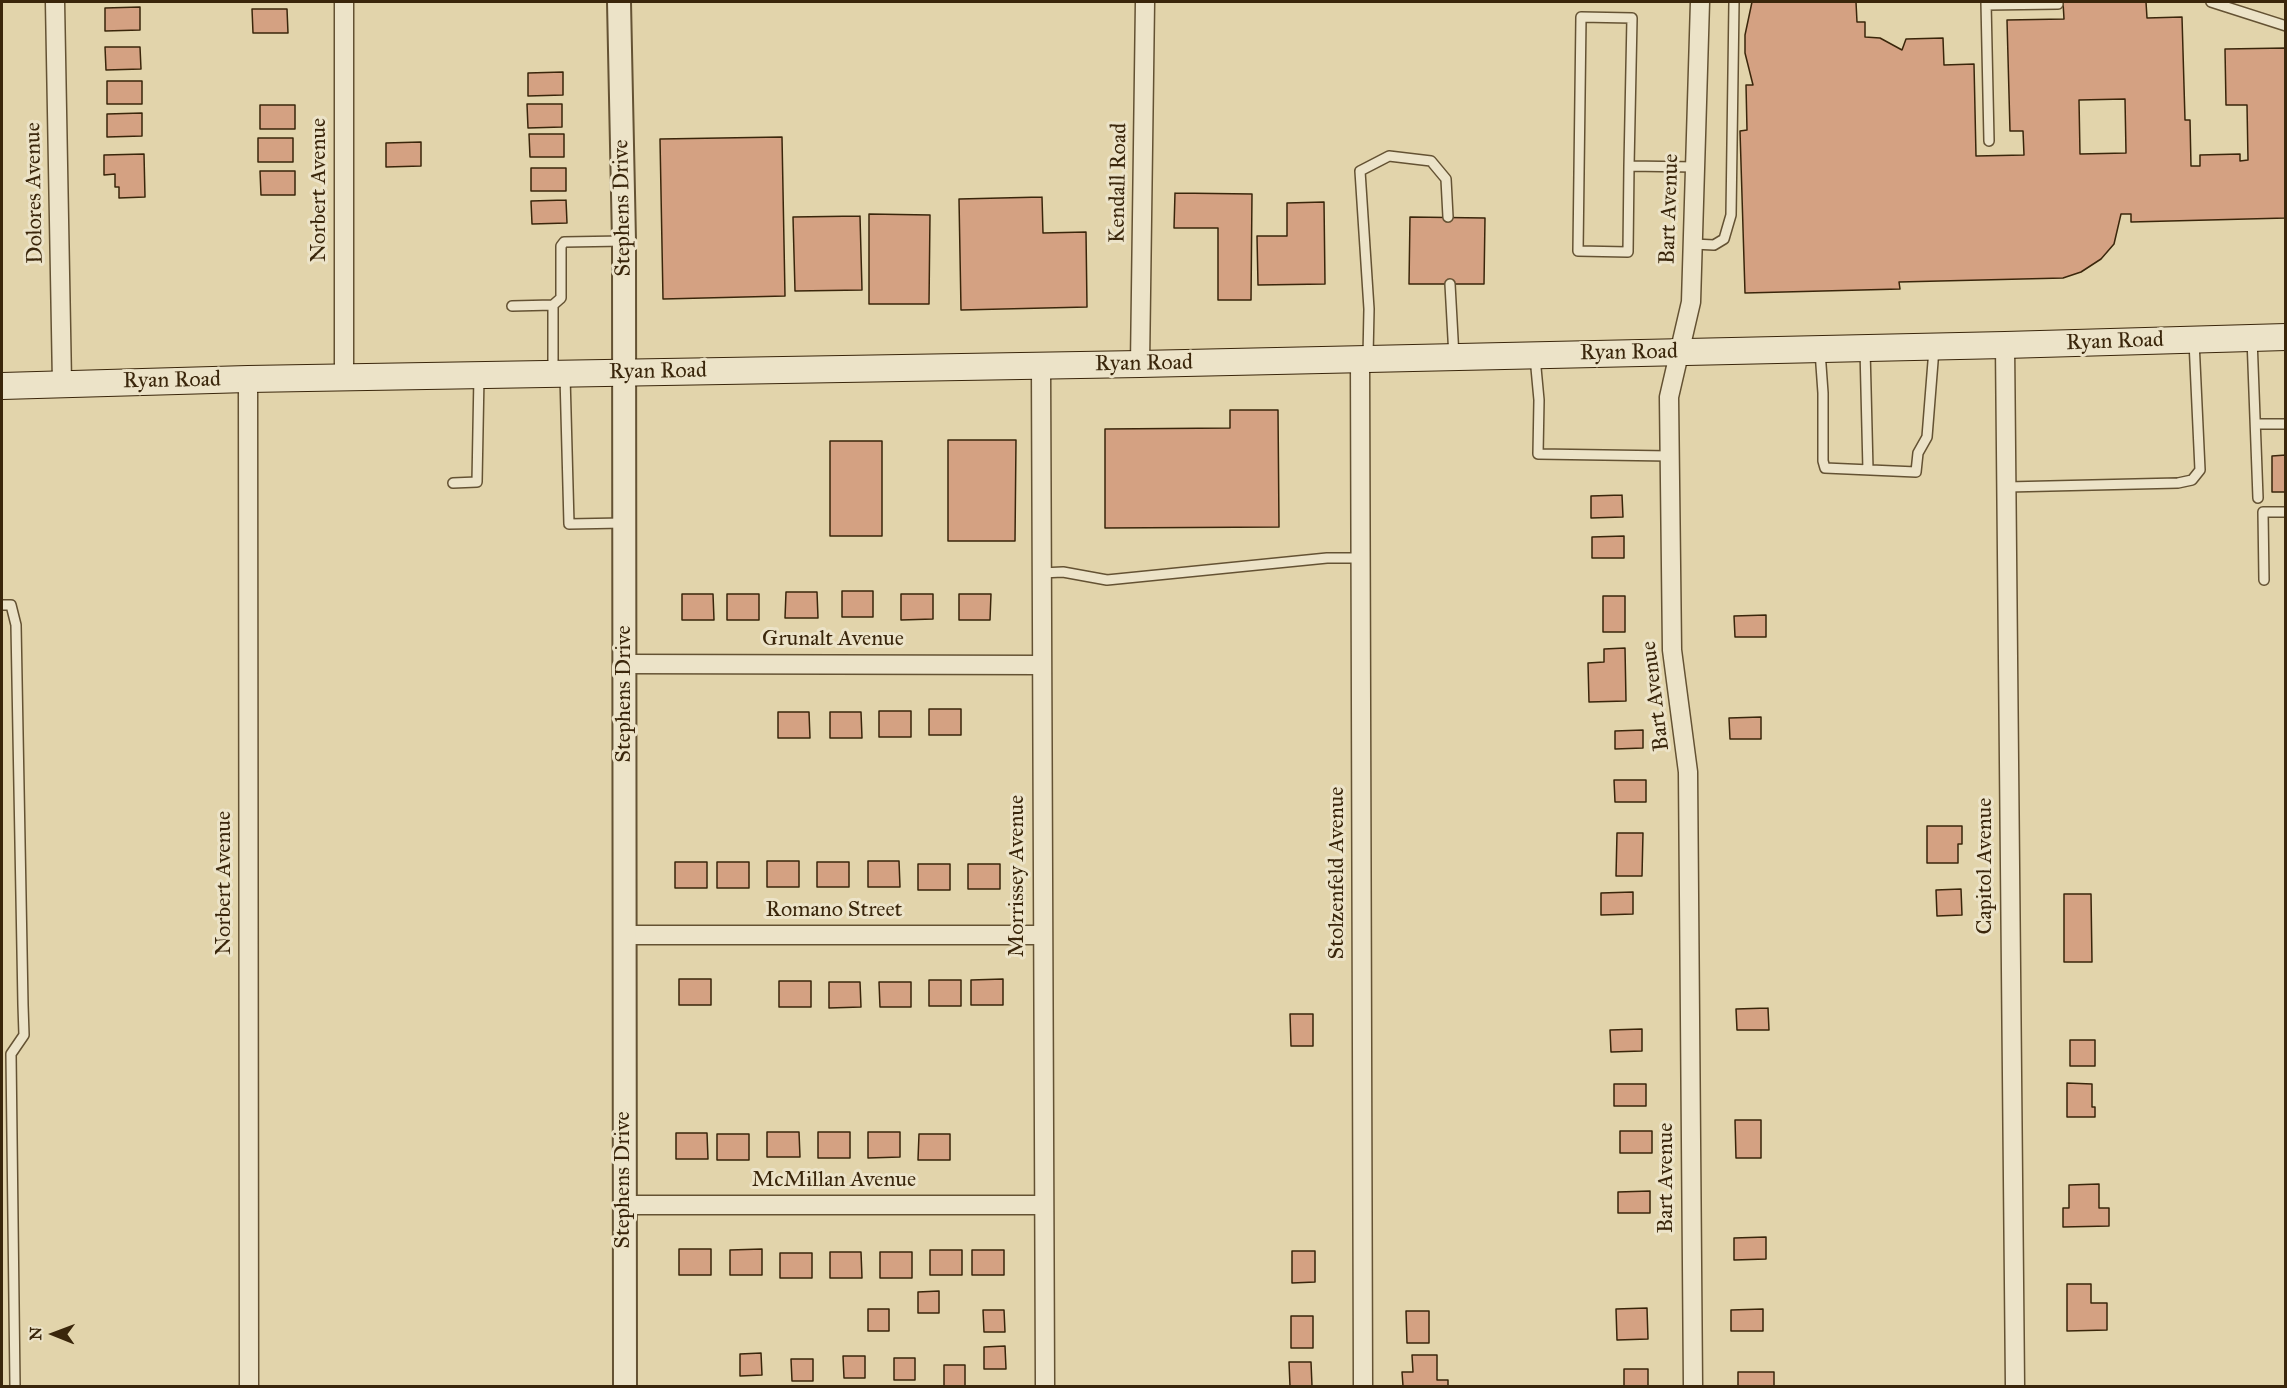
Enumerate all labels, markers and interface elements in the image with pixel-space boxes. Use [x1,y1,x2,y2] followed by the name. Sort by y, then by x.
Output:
[307,118,333,262] street label: Norbert Avenue
[21,122,49,264] street label: Dolores Avenue
[1105,123,1133,243] street label: Kendall Road
[609,139,637,277] street label: Stephens Drive
[1655,153,1685,265] street label: Bart Avenue
[2066,327,2164,357] street label: Ryan Road
[1580,339,1678,367] street label: Ryan Road
[1095,350,1193,378] street label: Ryan Road
[609,358,707,386] street label: Ryan Road
[123,367,221,395] street label: Ryan Road
[612,625,638,763] street label: Stephens Drive
[762,627,904,653] street label: Grunalt Avenue
[1636,639,1676,753] street label: Bart Avenue
[1325,787,1351,959] street label: Stolzenfeld Avenue
[1005,795,1031,957] street label: Morrissey Avenue
[1973,798,1999,934] street label: Capitol Avenue
[212,811,238,955] street label: Norbert Avenue
[766,898,902,924] street label: Romano Street
[611,1111,637,1249] street label: Stephens Drive
[1654,1123,1680,1233] street label: Bart Avenue
[752,1168,916,1194] street label: McMillan Avenue
[24,1304,84,1364] north arrow
[26,1327,45,1341] text: N

